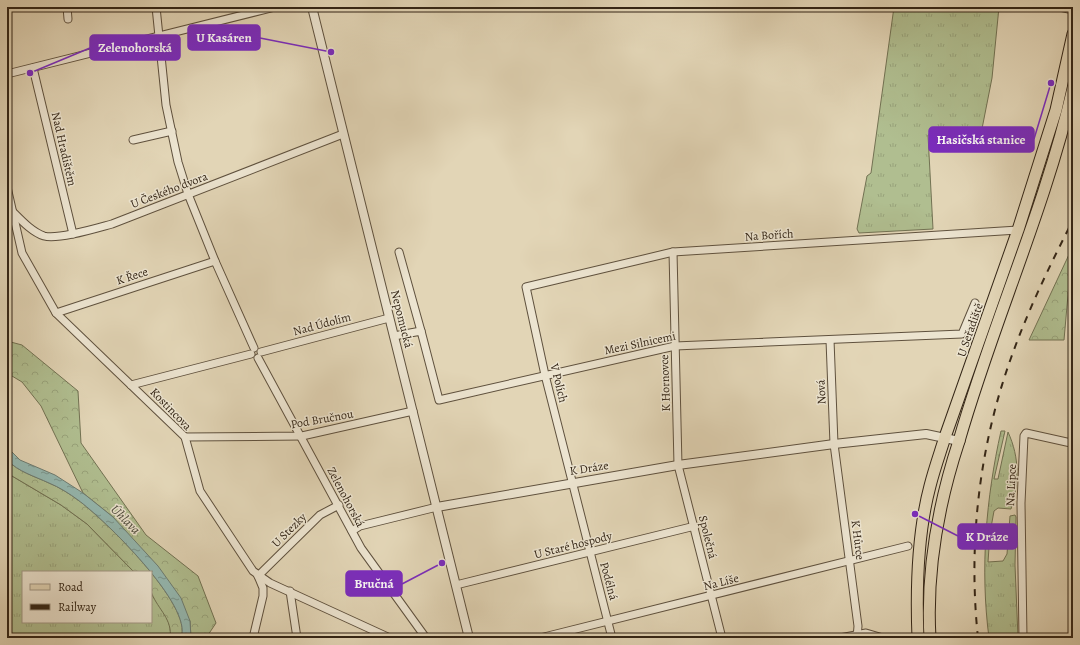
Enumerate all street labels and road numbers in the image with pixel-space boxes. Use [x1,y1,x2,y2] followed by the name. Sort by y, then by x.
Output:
[48,110,80,188] street label: Nad Hradištěm
[128,168,210,212] street label: U Českého dvora
[744,225,795,245] street label: Na Bořích
[114,263,150,289] street label: K Řece
[387,288,417,350] street label: Nepomucká
[953,301,987,359] street label: U Seřadiště
[291,309,353,339] street label: Nad Údolím
[603,328,677,358] street label: Mezi Silnicemi
[656,354,674,412] street label: K Hornovce
[546,361,572,405] street label: V Polích
[813,379,829,405] street label: Nová
[147,384,196,434] street label: Kostincova
[290,406,355,432] street label: Pod Bručnou
[568,457,610,479] street label: K Dráze
[1002,463,1020,507] street label: Na Lipce
[323,464,369,530] street label: Zelenohorská
[268,509,310,551] street label: U Stezky
[695,514,721,561] street label: Společná
[848,519,868,561] street label: K Hůrce
[532,527,614,562] street label: U Staré hospody
[596,560,622,602] street label: Podélná
[702,570,740,594] street label: Na Líše

